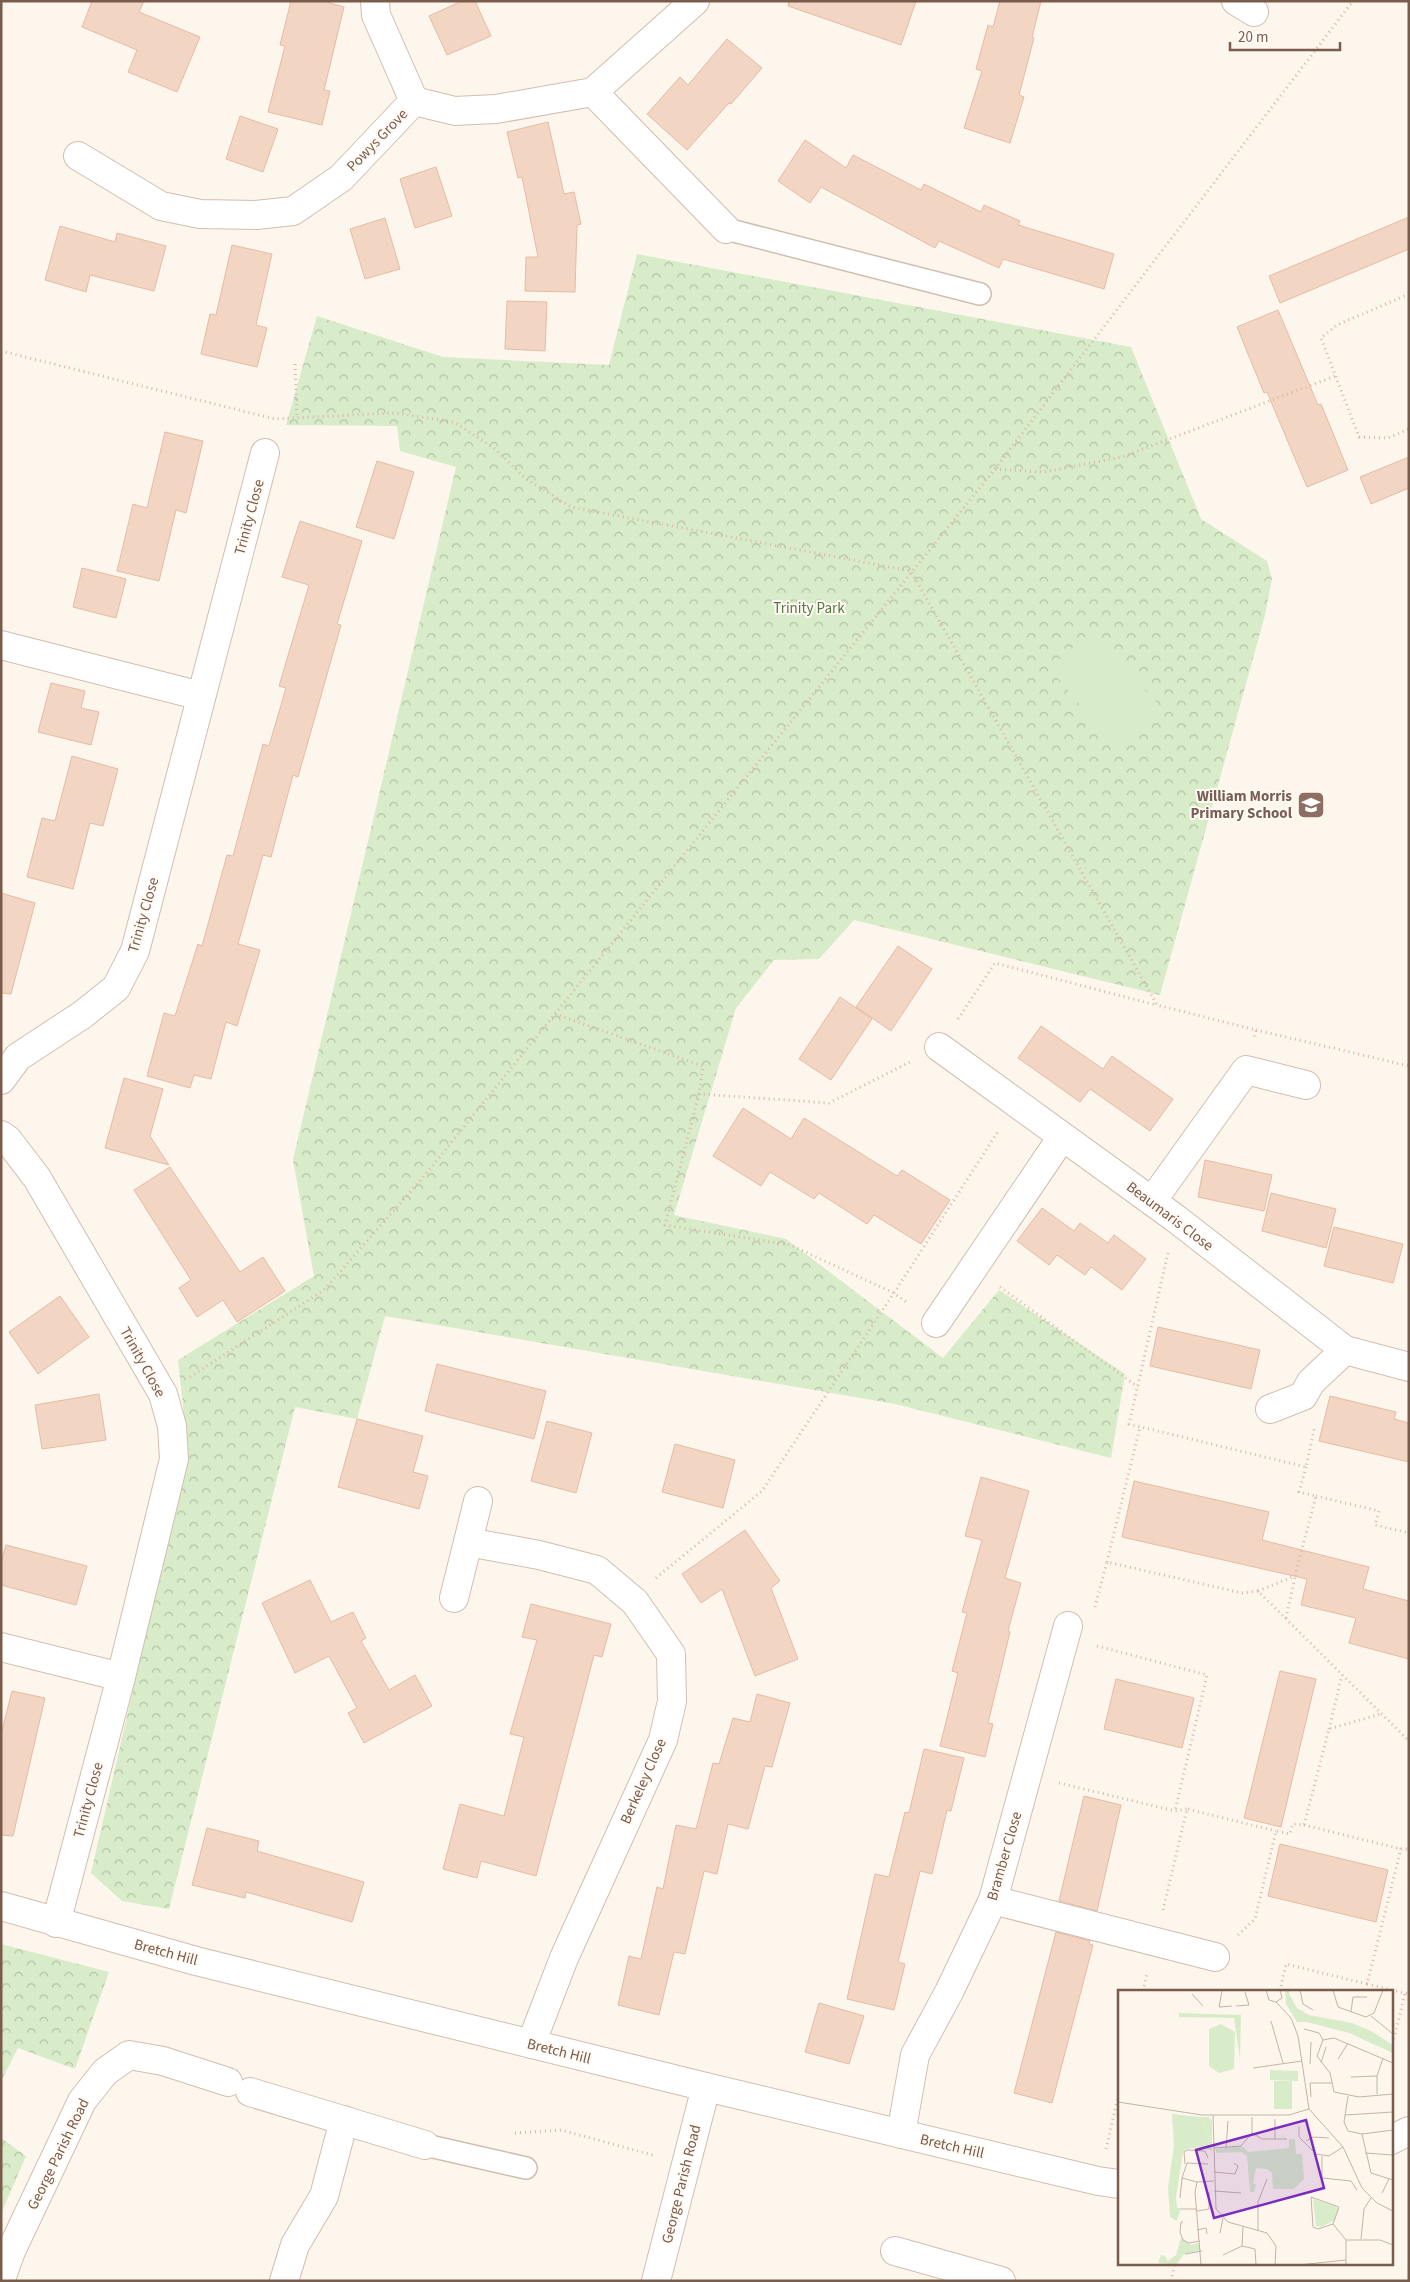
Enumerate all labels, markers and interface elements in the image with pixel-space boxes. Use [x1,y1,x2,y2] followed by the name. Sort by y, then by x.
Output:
[1230,20,1340,52] scale bar
[1238,27,1268,48] text: 20 m
[342,104,413,176] street label: Powys Grove
[229,477,270,557] street label: Trinity Close
[773,598,845,619] park label: Trinity Park
[1190,786,1293,824] place label: William Morris Primary School
[1296,790,1326,820] school or university icon: William Morris Primary School
[123,875,164,955] street label: Trinity Close
[1122,1177,1218,1256] street label: Beaumaris Close
[115,1323,171,1401] street label: Trinity Close
[615,1735,672,1827] street label: Berkeley Close
[68,1760,109,1840] street label: Trinity Close
[982,1809,1027,1903] street label: Bramber Close
[132,1934,200,1971] street label: Bretch Hill
[1118,1990,1392,2264] inset map
[525,2033,593,2070] street label: Bretch Hill
[22,2095,95,2213] street label: George Parish Road
[657,2123,706,2246] street label: George Parish Road
[918,2129,986,2164] street label: Bretch Hill

